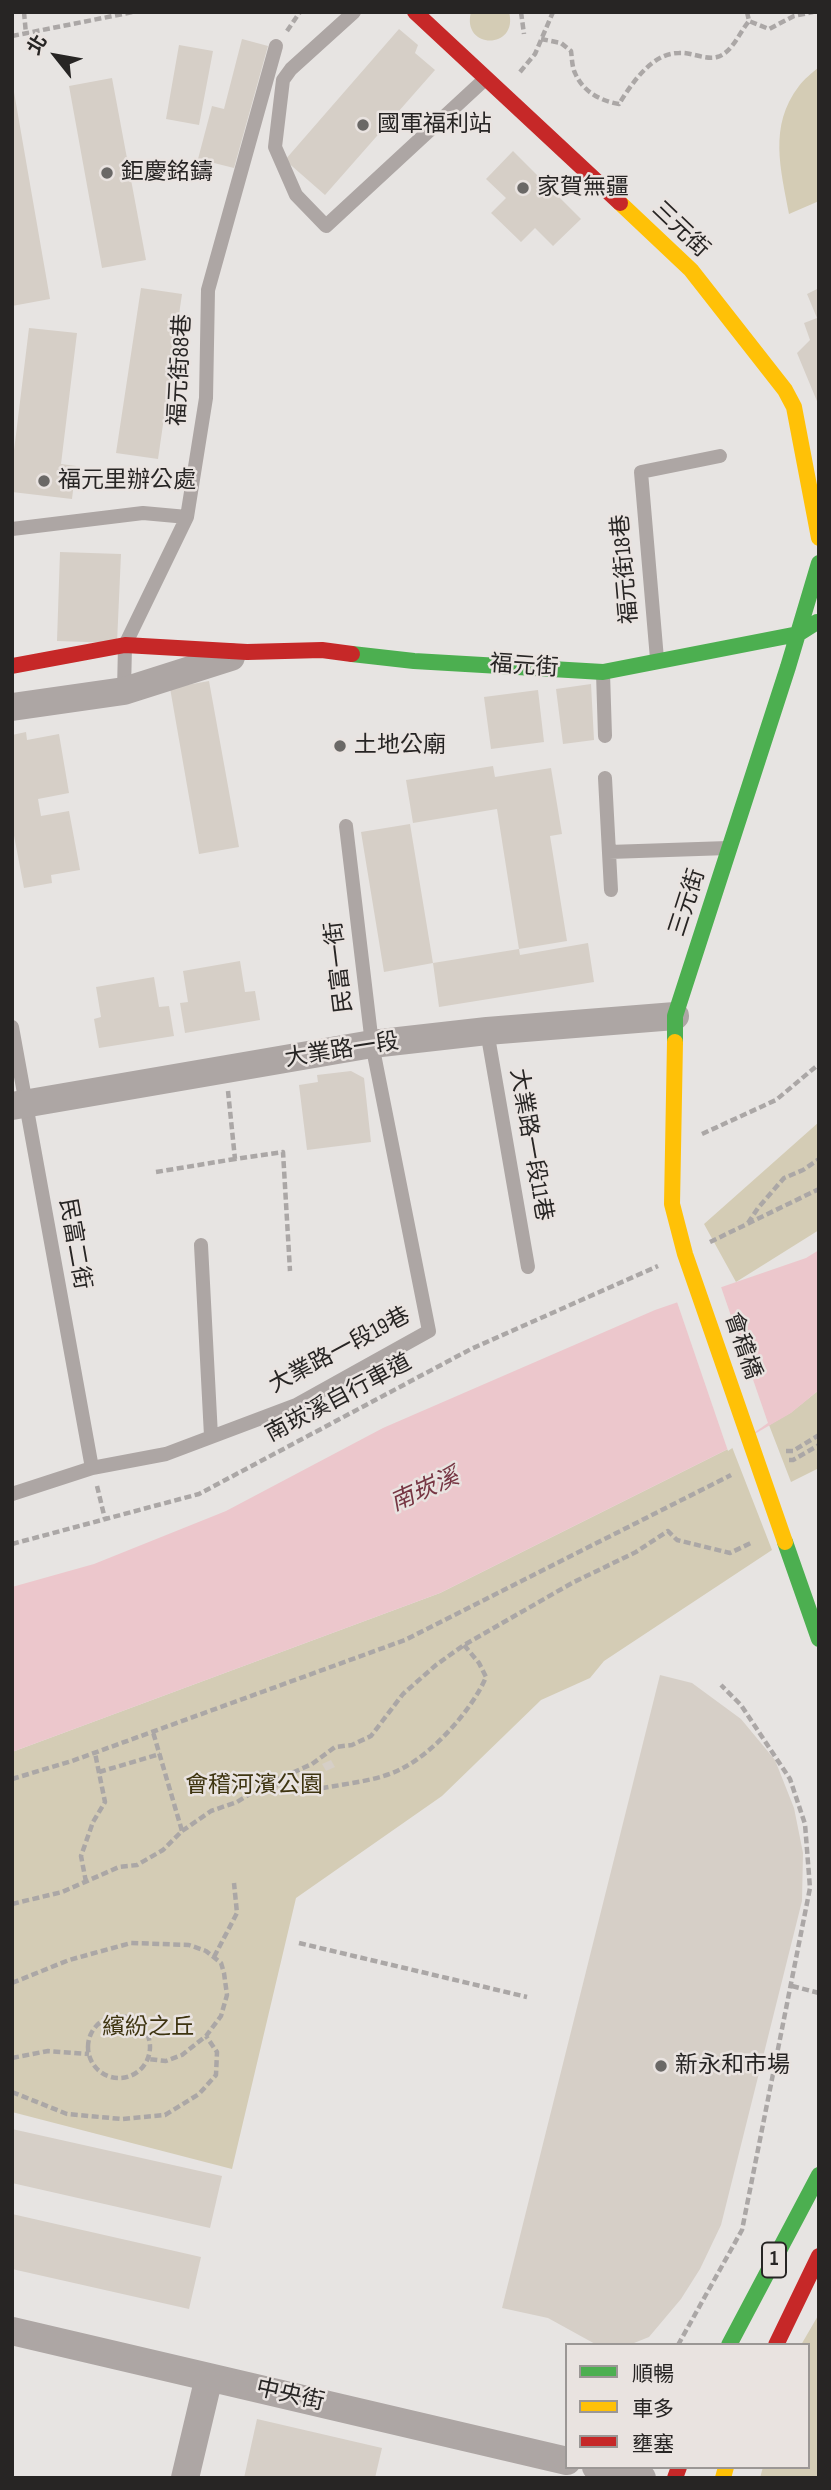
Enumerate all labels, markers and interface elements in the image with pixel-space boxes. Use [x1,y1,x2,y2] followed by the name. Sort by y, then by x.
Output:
[21,21,91,91] north arrow
[23,31,52,59] text: 北
[377,111,492,139] place label: 國軍福利站
[355,117,371,133] marker: 國軍福利站
[121,159,213,187] place label: 鉅慶銘鑄
[99,165,115,181] marker: 鉅慶銘鑄
[537,174,629,202] place label: 家賀無疆
[515,180,531,196] marker: 家賀無疆
[646,196,714,264] street label: 三元街
[164,313,198,427] street label: 福元街88巷
[58,467,196,495] place label: 福元里辦公處
[36,473,52,489] marker: 福元里辦公處
[607,513,645,625] street label: 福元街18巷
[489,651,559,683] street label: 福元街
[354,732,446,760] place label: 土地公廟
[332,738,348,754] marker: 土地公廟
[664,866,712,940] street label: 三元街
[321,920,359,1014] street label: 民富一街
[283,1028,401,1074] street label: 大業路一段
[503,1067,557,1223] street label: 大業路一段11巷
[52,1196,96,1292] street label: 民富二街
[265,1302,415,1400] street label: 大業路一段19巷
[718,1309,766,1383] street label: 會稽橋
[261,1349,417,1449] street label: 南崁溪自行車道
[386,1463,464,1519] water label: 南崁溪
[185,1772,323,1800] park label: 會稽河濱公園
[102,2014,194,2042] park label: 繽紛之丘
[675,2052,790,2080] place label: 新永和市場
[653,2058,669,2074] marker: 新永和市場
[762,2242,786,2278] road number: 1
[565,2343,810,2469] legend
[632,2362,674,2387] text: 順暢
[253,2375,327,2417] street label: 中央街
[632,2397,674,2422] text: 車多
[632,2432,674,2457] text: 壅塞

